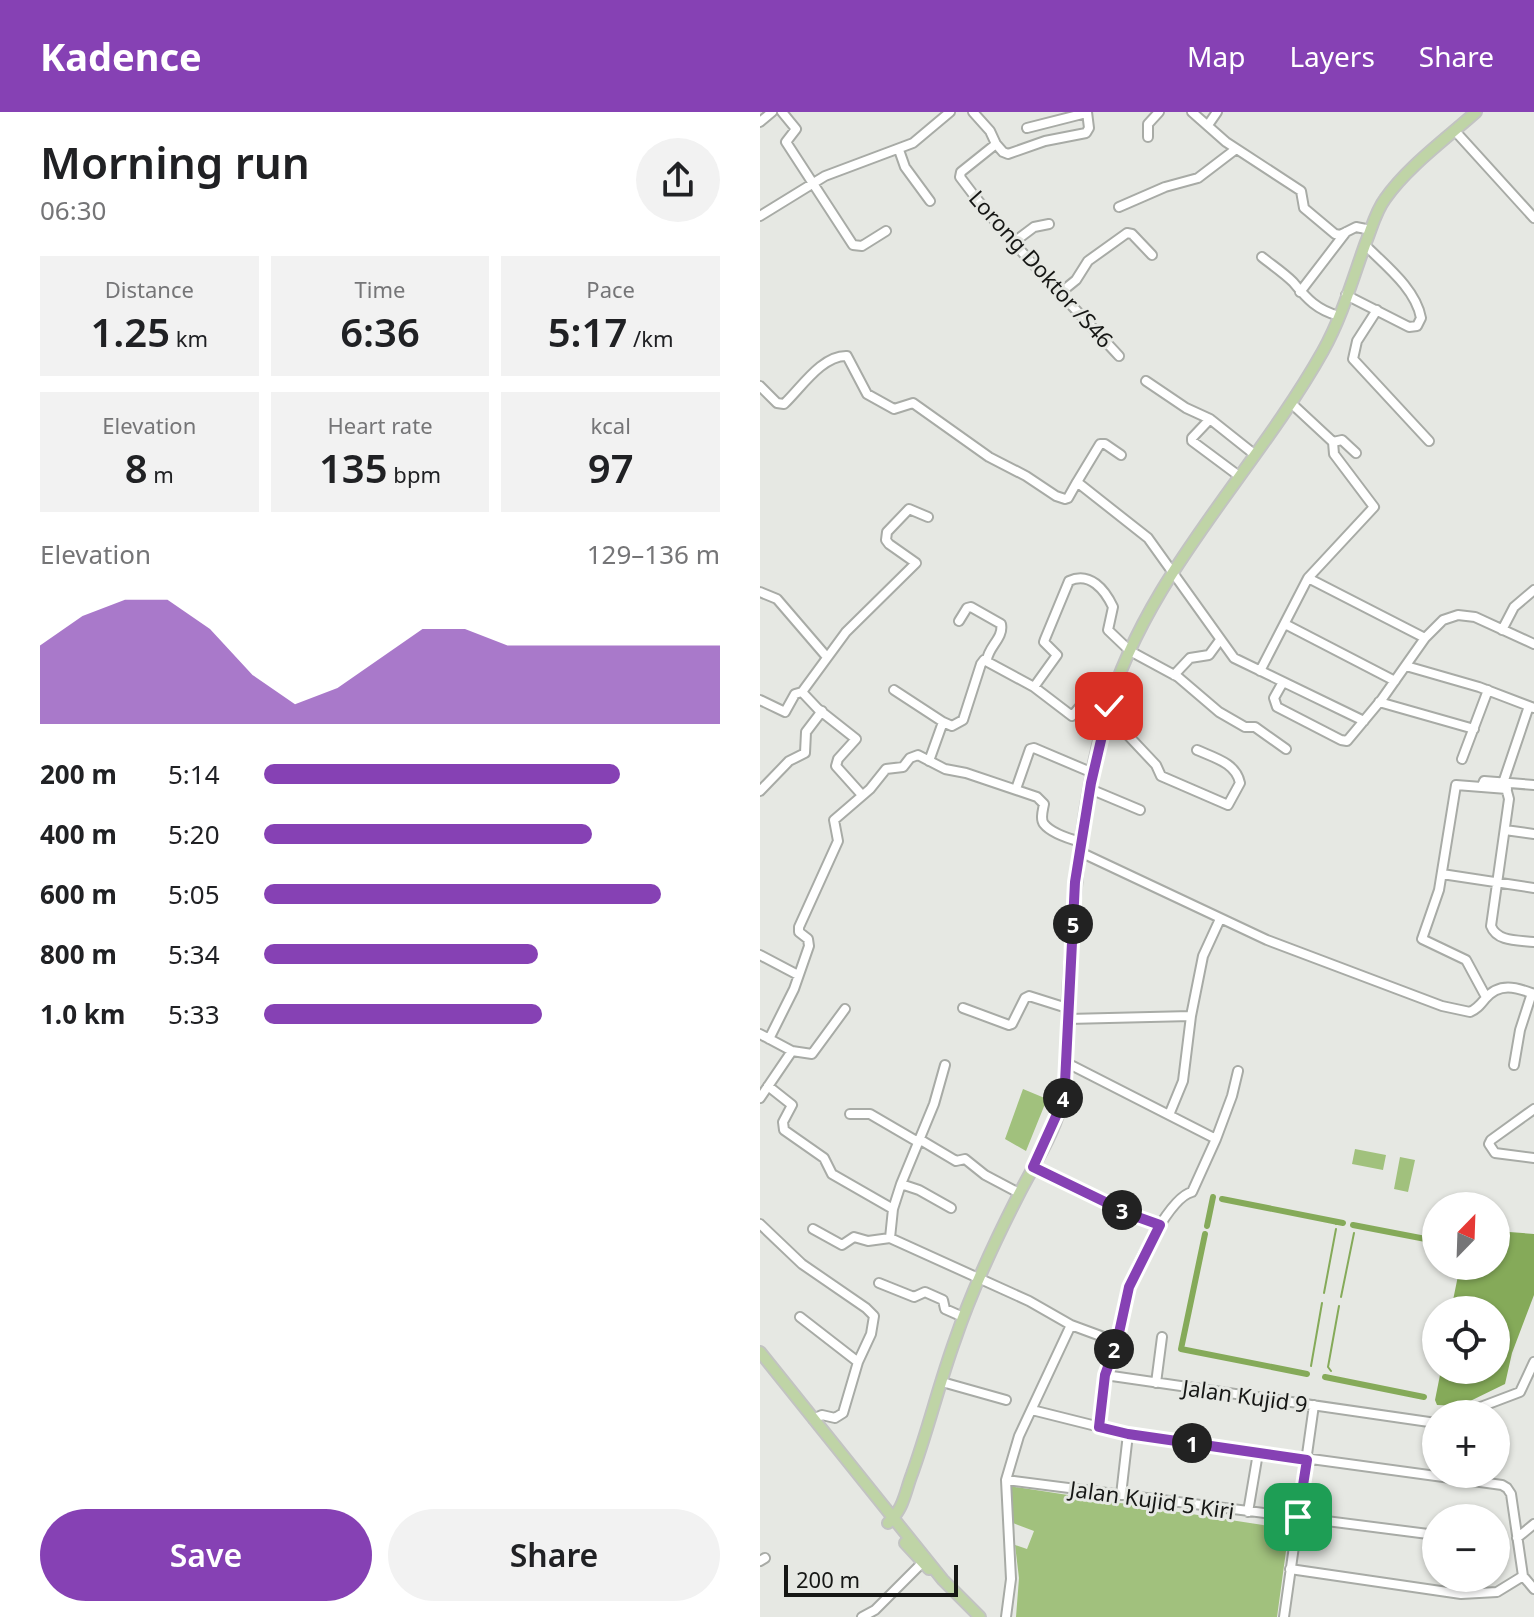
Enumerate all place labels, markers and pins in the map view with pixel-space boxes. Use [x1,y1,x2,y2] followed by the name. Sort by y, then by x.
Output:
[1075,672,1143,740] pin
[1053,904,1093,944] pin: 5
[1043,1078,1083,1118] pin: 4
[1102,1190,1142,1230] pin: 3
[1094,1329,1134,1369] pin: 2
[1172,1423,1212,1463] pin: 1
[1264,1483,1332,1551] pin

